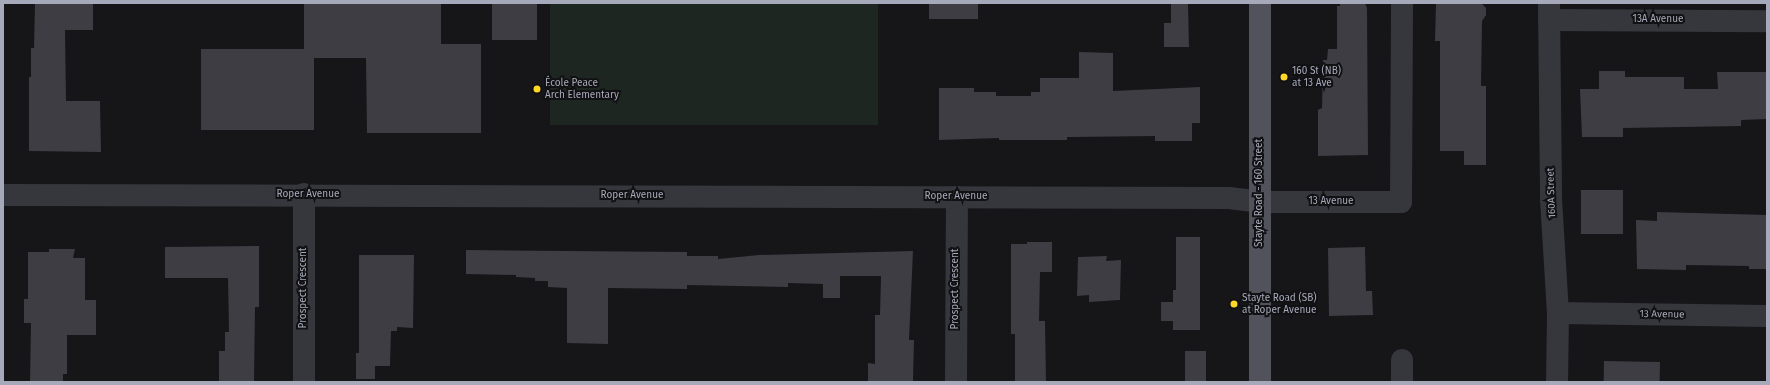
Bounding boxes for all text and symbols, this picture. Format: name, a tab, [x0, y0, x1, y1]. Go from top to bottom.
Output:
street label: 13A Avenue	[1633, 14, 1683, 26]
place label: 160 St (NB) at 13 Ave	[1292, 65, 1341, 88]
marker: 160 St (NB) at 13 Ave	[1279, 72, 1289, 82]
place label: École Peace Arch Elementary	[545, 77, 619, 100]
marker: École Peace Arch Elementary	[532, 84, 542, 94]
street label: Stayte Road - 160 Street	[1254, 139, 1266, 247]
street label: 160A Street	[1545, 167, 1559, 219]
street label: Roper Avenue	[277, 189, 339, 201]
street label: Roper Avenue	[601, 190, 663, 202]
street label: Roper Avenue	[925, 191, 987, 203]
street label: 13 Avenue	[1308, 196, 1354, 208]
street label: Prospect Crescent	[298, 248, 310, 328]
street label: Prospect Crescent	[950, 249, 962, 329]
place label: Stayte Road (SB) at Roper Avenue	[1242, 292, 1317, 316]
marker: Stayte Road (SB) at Roper Avenue	[1229, 299, 1239, 309]
street label: 13 Avenue	[1639, 309, 1685, 321]

